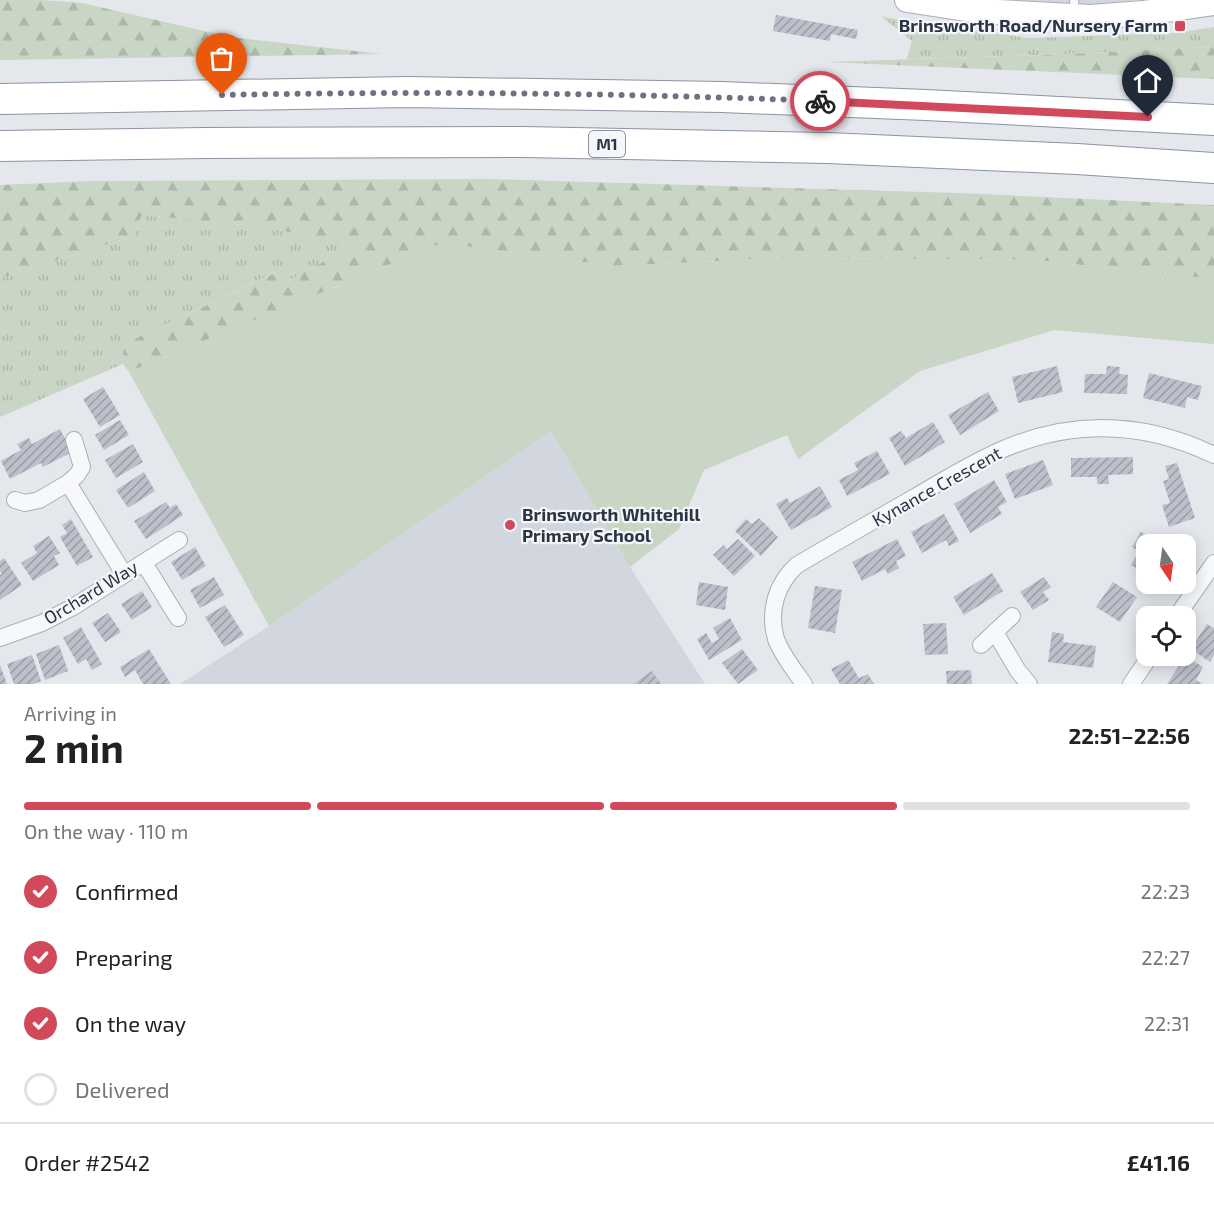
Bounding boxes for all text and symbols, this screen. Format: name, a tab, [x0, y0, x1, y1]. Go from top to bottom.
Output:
place label: Brinsworth Road/Nursery Farm	[899, 14, 1168, 36]
marker: Brinsworth Road/Nursery Farm	[1173, 19, 1187, 33]
pin	[196, 33, 247, 95]
icon: bag	[205, 42, 238, 75]
pin	[1122, 55, 1173, 117]
icon: home	[1131, 64, 1164, 97]
courier	[790, 71, 850, 131]
icon: bike	[804, 85, 837, 118]
road number: M1	[589, 131, 625, 157]
street label: Kynance Crescent	[868, 441, 1005, 531]
place label: Brinsworth Whitehill Primary School	[522, 503, 701, 546]
marker: Brinsworth Whitehill Primary School	[503, 518, 517, 532]
north arrow	[1136, 534, 1196, 594]
map controls	[1136, 534, 1196, 666]
street label: Orchard Way	[40, 555, 142, 629]
button: locate	[1136, 606, 1196, 666]
text: Arriving in	[24, 701, 117, 725]
text: 22:51–22:56	[1068, 722, 1190, 748]
text: 2 min	[24, 724, 124, 771]
text: On the way · 110 m	[24, 819, 188, 843]
icon: check	[24, 875, 57, 908]
text: Confirmed	[75, 878, 179, 904]
text: 22:23	[1140, 879, 1190, 903]
icon: check	[24, 941, 57, 974]
text: Preparing	[75, 944, 173, 970]
text: 22:27	[1141, 945, 1190, 969]
icon: check	[24, 1007, 57, 1040]
text: On the way	[75, 1010, 186, 1036]
text: 22:31	[1144, 1011, 1190, 1035]
text: Delivered	[75, 1076, 170, 1102]
text: Order #2542	[24, 1149, 150, 1175]
text: £41.16	[1127, 1149, 1190, 1175]

